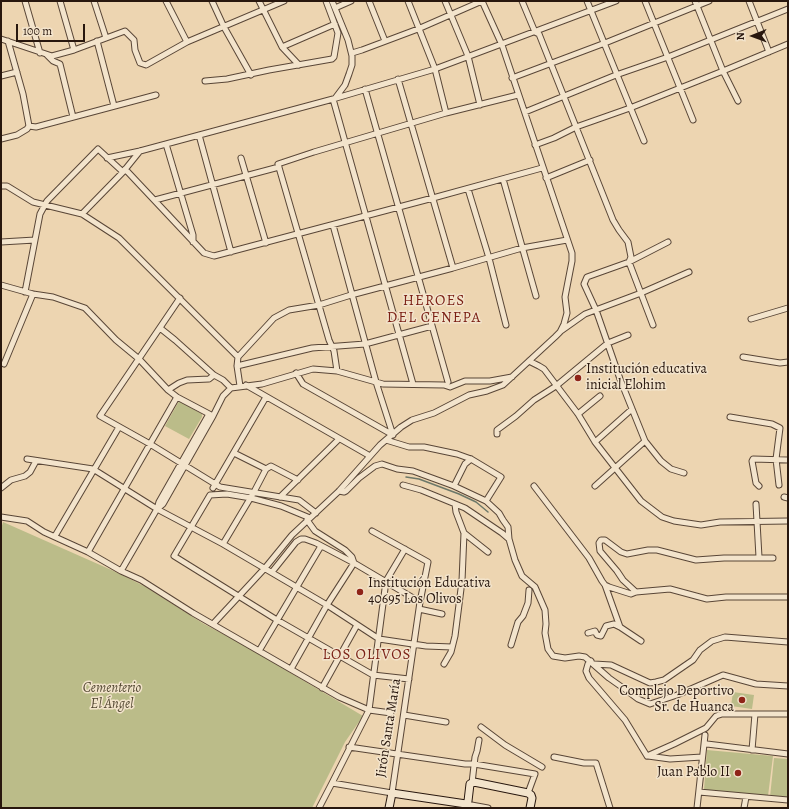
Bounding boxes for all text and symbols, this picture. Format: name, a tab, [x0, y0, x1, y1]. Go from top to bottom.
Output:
scale bar	[18, 16, 87, 42]
north arrow	[733, 16, 773, 56]
text: 100 m	[23, 23, 52, 39]
text: N	[733, 32, 748, 40]
district label: HEROES DEL CENEPA	[387, 292, 481, 327]
place label: Institución educativa inicial Elohim	[586, 362, 707, 394]
marker: Institución educativa inicial Elohim	[573, 373, 583, 383]
place label: Institución Educativa 40695 Los Olivos	[368, 576, 491, 608]
marker: Institución Educativa 40695 Los Olivos	[355, 587, 365, 597]
district label: LOS OLIVOS	[322, 646, 412, 664]
street label: Jirón Santa María	[373, 677, 405, 779]
park label: Cementerio El Ángel	[83, 681, 141, 714]
place label: Complejo Deportivo Sr. de Huanca	[619, 684, 734, 716]
marker: Complejo Deportivo Sr. de Huanca	[737, 695, 747, 705]
place label: Juan Pablo II	[657, 765, 730, 781]
marker: Juan Pablo II	[733, 768, 743, 778]

